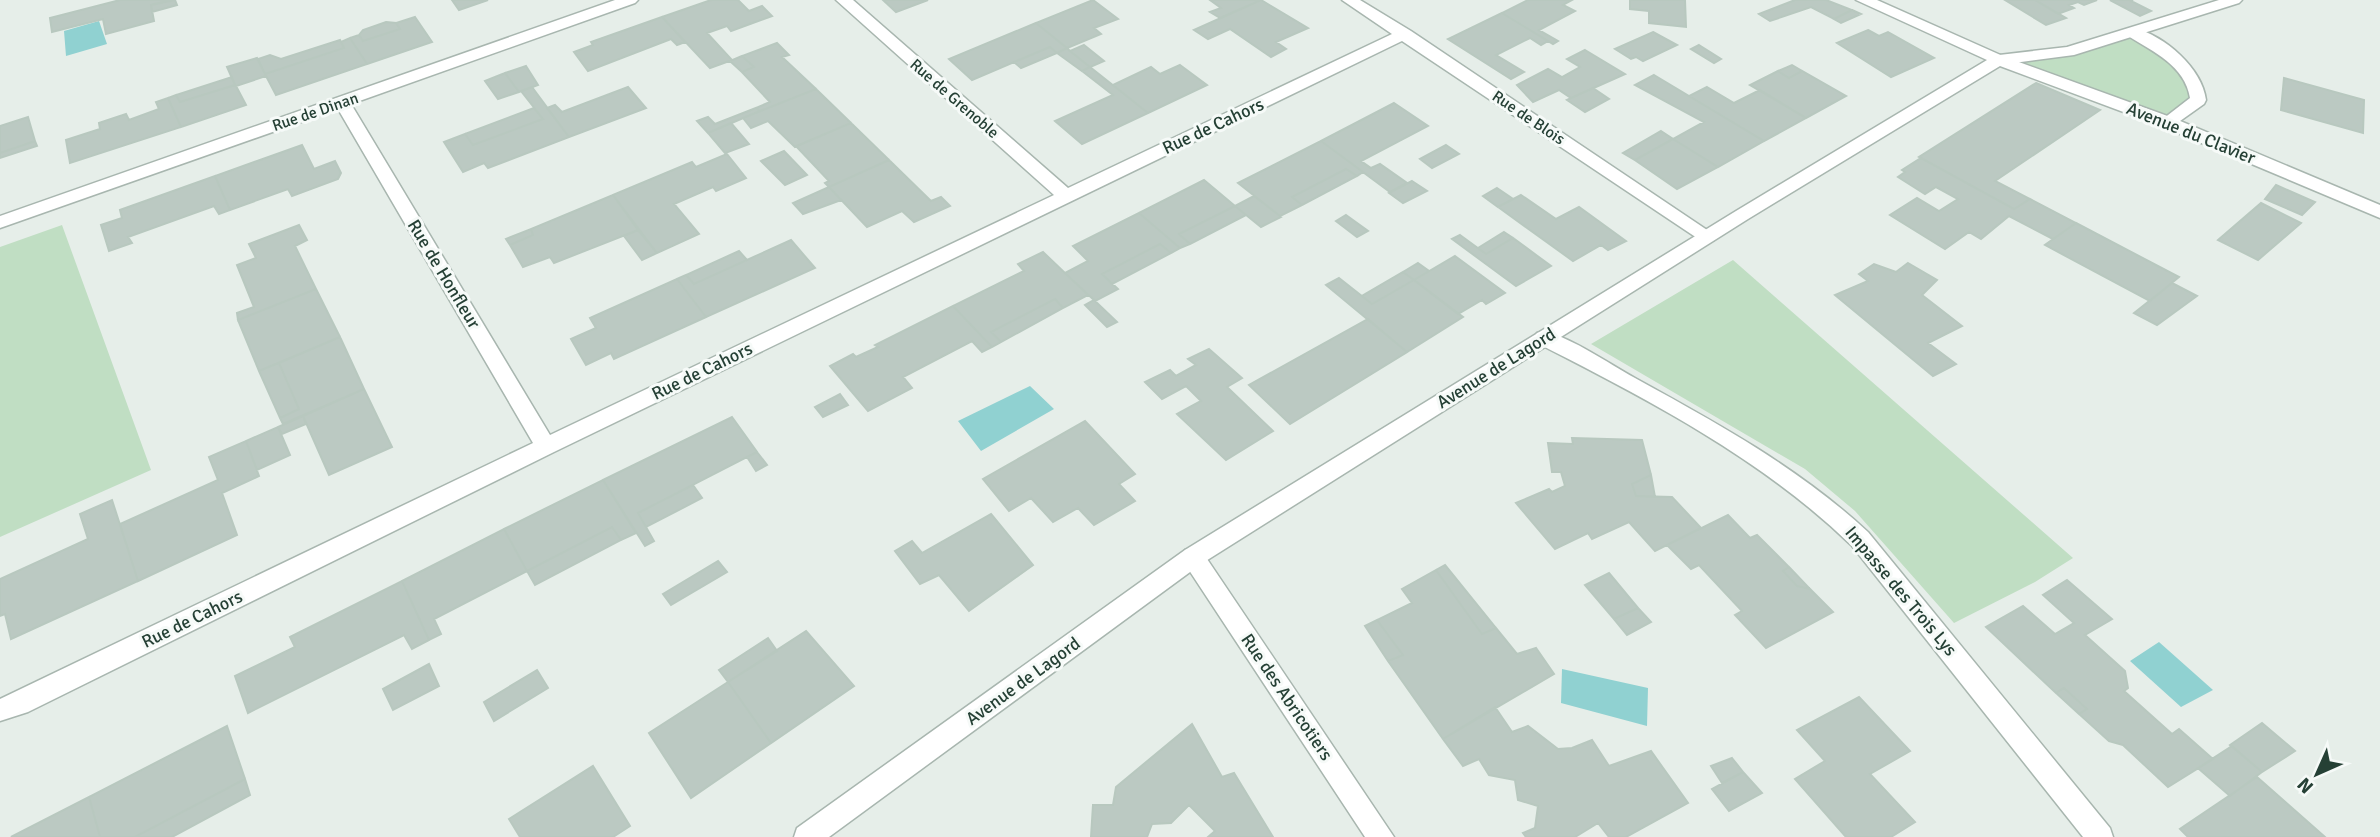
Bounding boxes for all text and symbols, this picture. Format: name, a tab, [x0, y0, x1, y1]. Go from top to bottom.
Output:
street label: Rue de Grenoble	[906, 55, 1003, 143]
street label: Rue de Blois	[1488, 86, 1569, 149]
street label: Rue de Dinan	[270, 88, 361, 136]
street label: Rue de Cahors	[1159, 93, 1267, 159]
street label: Avenue du Clavier	[2123, 97, 2259, 169]
street label: Rue de Honfleur	[403, 215, 485, 333]
street label: Avenue de Lagord	[1433, 323, 1559, 413]
street label: Rue de Cahors	[648, 337, 756, 405]
street label: Impasse des Trois Lys	[1840, 522, 1962, 660]
street label: Rue de Cahors	[138, 585, 246, 653]
street label: Rue des Abricotiers	[1236, 629, 1338, 765]
street label: Avenue de Lagord	[962, 632, 1084, 730]
north arrow	[2282, 739, 2352, 809]
text: N	[2293, 772, 2319, 798]

